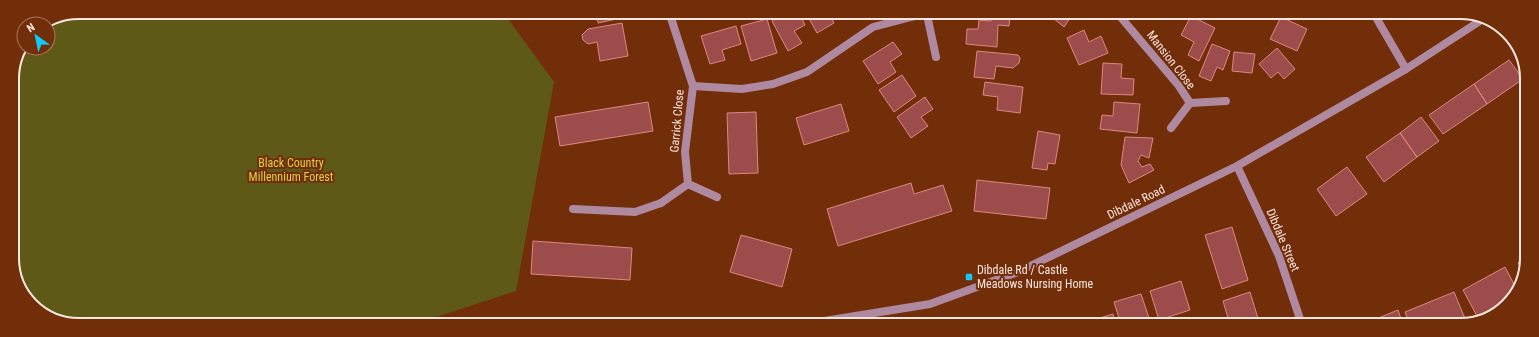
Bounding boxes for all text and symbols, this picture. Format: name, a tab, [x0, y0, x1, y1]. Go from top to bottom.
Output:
north arrow	[16, 16, 56, 56]
text: N	[24, 21, 37, 35]
street label: Mansion Close	[1144, 28, 1198, 92]
street label: Garrick Close	[667, 88, 687, 153]
park label: Black Country Millennium Forest	[249, 156, 334, 184]
street label: Dibdale Road	[1105, 182, 1167, 222]
street label: Dibdale Street	[1264, 207, 1303, 274]
place label: Dibdale Rd / Castle Meadows Nursing Home	[977, 263, 1094, 291]
marker: Dibdale Rd / Castle Meadows Nursing Home	[964, 272, 974, 282]

